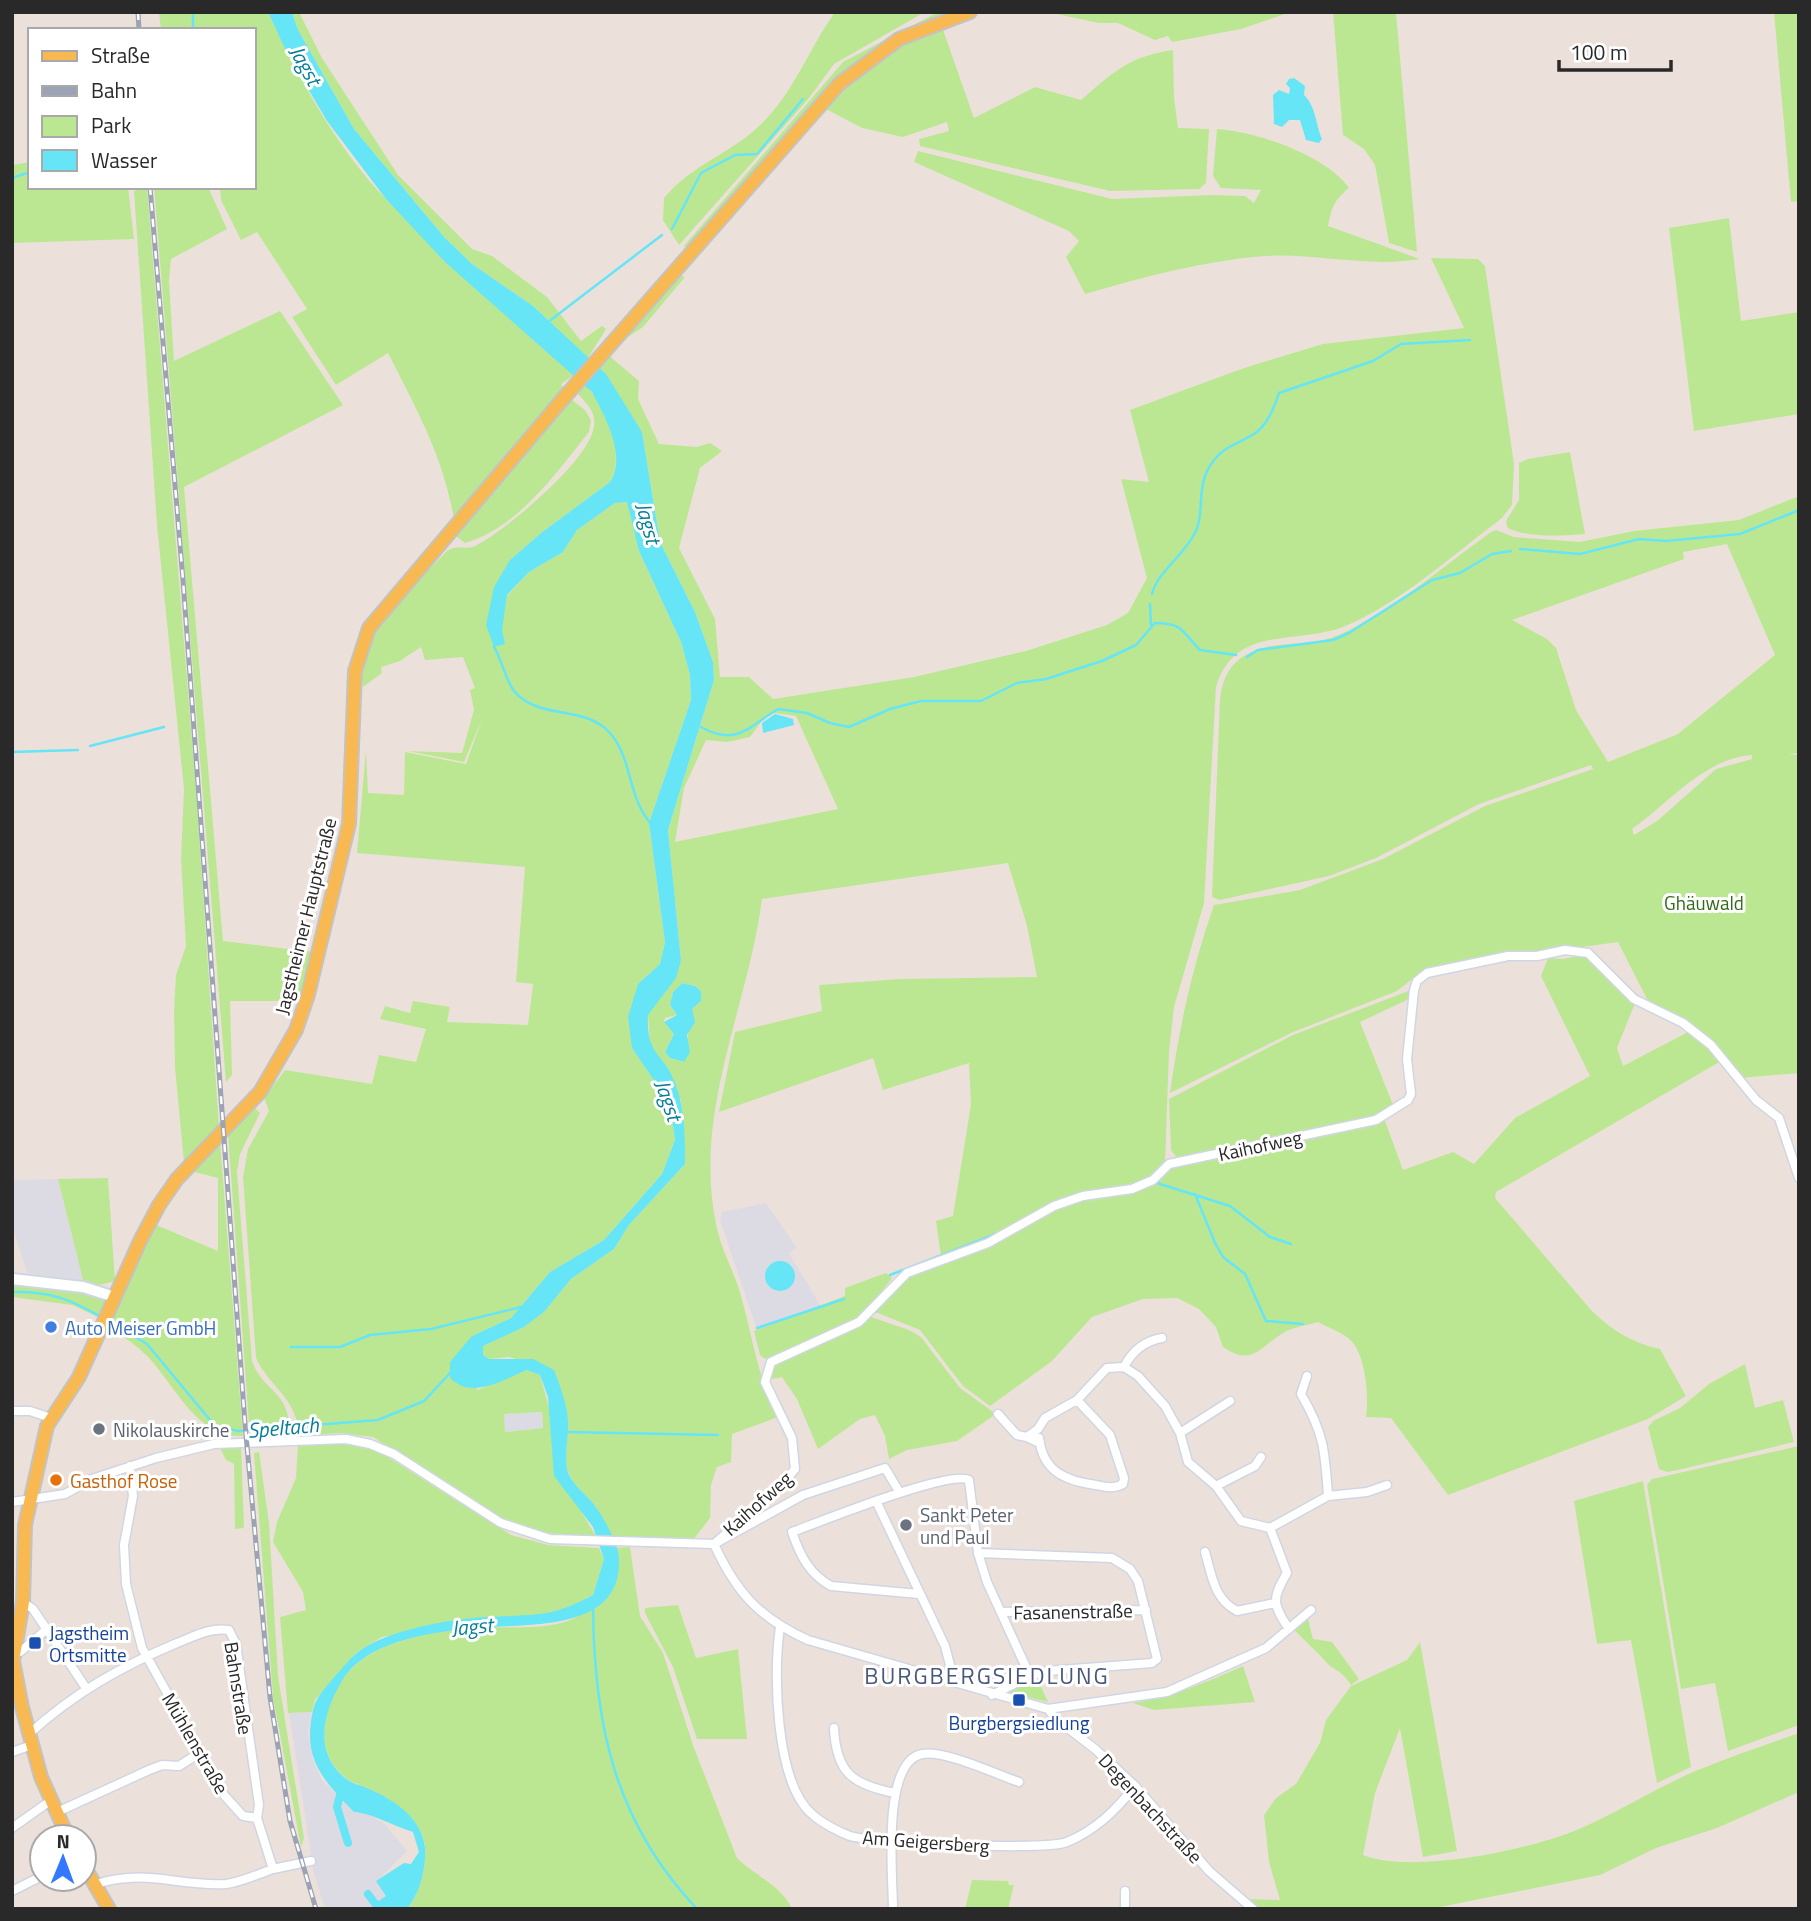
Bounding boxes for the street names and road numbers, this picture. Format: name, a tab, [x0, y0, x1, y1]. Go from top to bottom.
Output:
street label: Jagstheimer Hauptstraße	[267, 815, 343, 1017]
street label: Kaihofweg	[1216, 1122, 1305, 1168]
street label: Kaihofweg	[716, 1464, 798, 1542]
street label: Fasanenstraße	[1013, 1595, 1133, 1627]
street label: Bahnstraße	[217, 1639, 261, 1737]
street label: Mühlenstraße	[155, 1687, 237, 1799]
street label: Degenbachstraße	[1092, 1746, 1210, 1870]
street label: Am Geigersberg	[861, 1822, 991, 1860]

